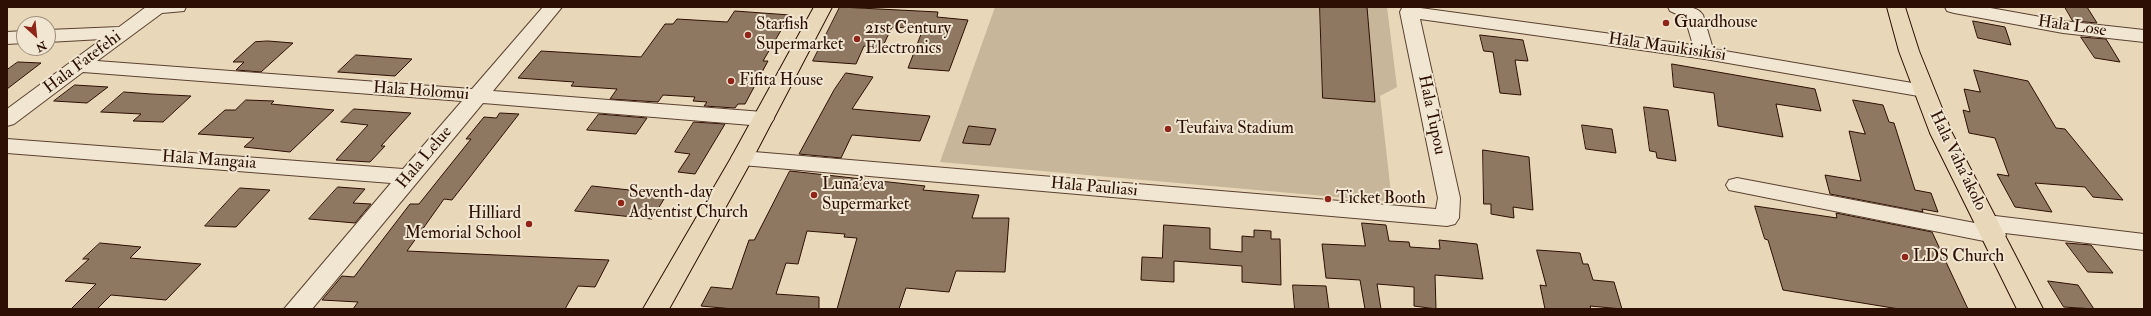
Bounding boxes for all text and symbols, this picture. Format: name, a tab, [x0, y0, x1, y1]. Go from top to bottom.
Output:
street label: Hala Lose	[2036, 12, 2108, 42]
place label: Guardhouse	[1674, 13, 1758, 33]
place label: Starfish Supermarket	[756, 15, 843, 55]
north arrow	[16, 16, 56, 56]
marker: Guardhouse	[1661, 18, 1671, 28]
place label: 21st Century Electronics	[865, 19, 951, 59]
street label: Hala Fatefehi	[40, 27, 126, 99]
marker: Starfish Supermarket	[743, 30, 753, 40]
street label: Hala Mauikisikisi	[1607, 30, 1727, 66]
marker: 21st Century Electronics	[852, 34, 862, 44]
text: N	[34, 38, 49, 54]
place label: Fifita House	[739, 71, 823, 91]
street label: Hala Tupou	[1413, 73, 1449, 157]
marker: Fifita House	[726, 76, 736, 86]
street label: Hala Holomui	[372, 78, 470, 106]
street label: Hala Vaha'akolo	[1924, 108, 1990, 214]
place label: Teufaiva Stadium	[1176, 119, 1294, 139]
street label: Hala Lelue	[393, 123, 457, 193]
marker: Teufaiva Stadium	[1163, 124, 1173, 134]
street label: Hala Mangaia	[161, 148, 257, 174]
street label: Hala Pauliasi	[1050, 174, 1138, 202]
place label: Luna'eva Supermarket	[822, 175, 909, 215]
place label: Seventh-day Adventist Church	[629, 183, 748, 223]
place label: Ticket Booth	[1336, 189, 1426, 209]
marker: Luna'eva Supermarket	[809, 190, 819, 200]
marker: Ticket Booth	[1323, 194, 1333, 204]
marker: Seventh-day Adventist Church	[616, 198, 626, 208]
place label: Hilliard Memorial School	[405, 204, 521, 244]
marker: Hilliard Memorial School	[524, 219, 534, 229]
place label: LDS Church	[1913, 247, 2004, 267]
marker: LDS Church	[1900, 252, 1910, 262]

